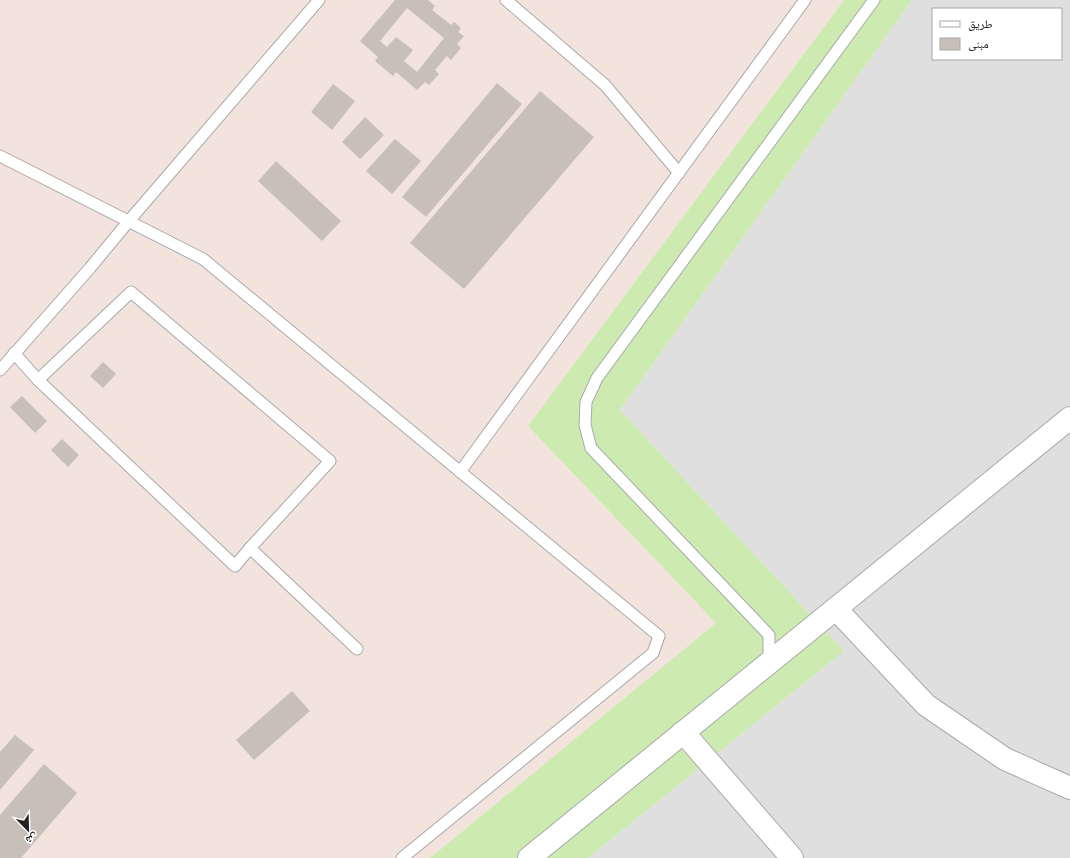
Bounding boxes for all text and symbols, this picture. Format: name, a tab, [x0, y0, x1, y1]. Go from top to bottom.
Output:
legend	[932, 8, 1062, 60]
text: طريق	[968, 17, 993, 31]
text: مبنى	[968, 37, 989, 51]
north arrow	[8, 810, 48, 850]
text: ش	[23, 830, 40, 847]

